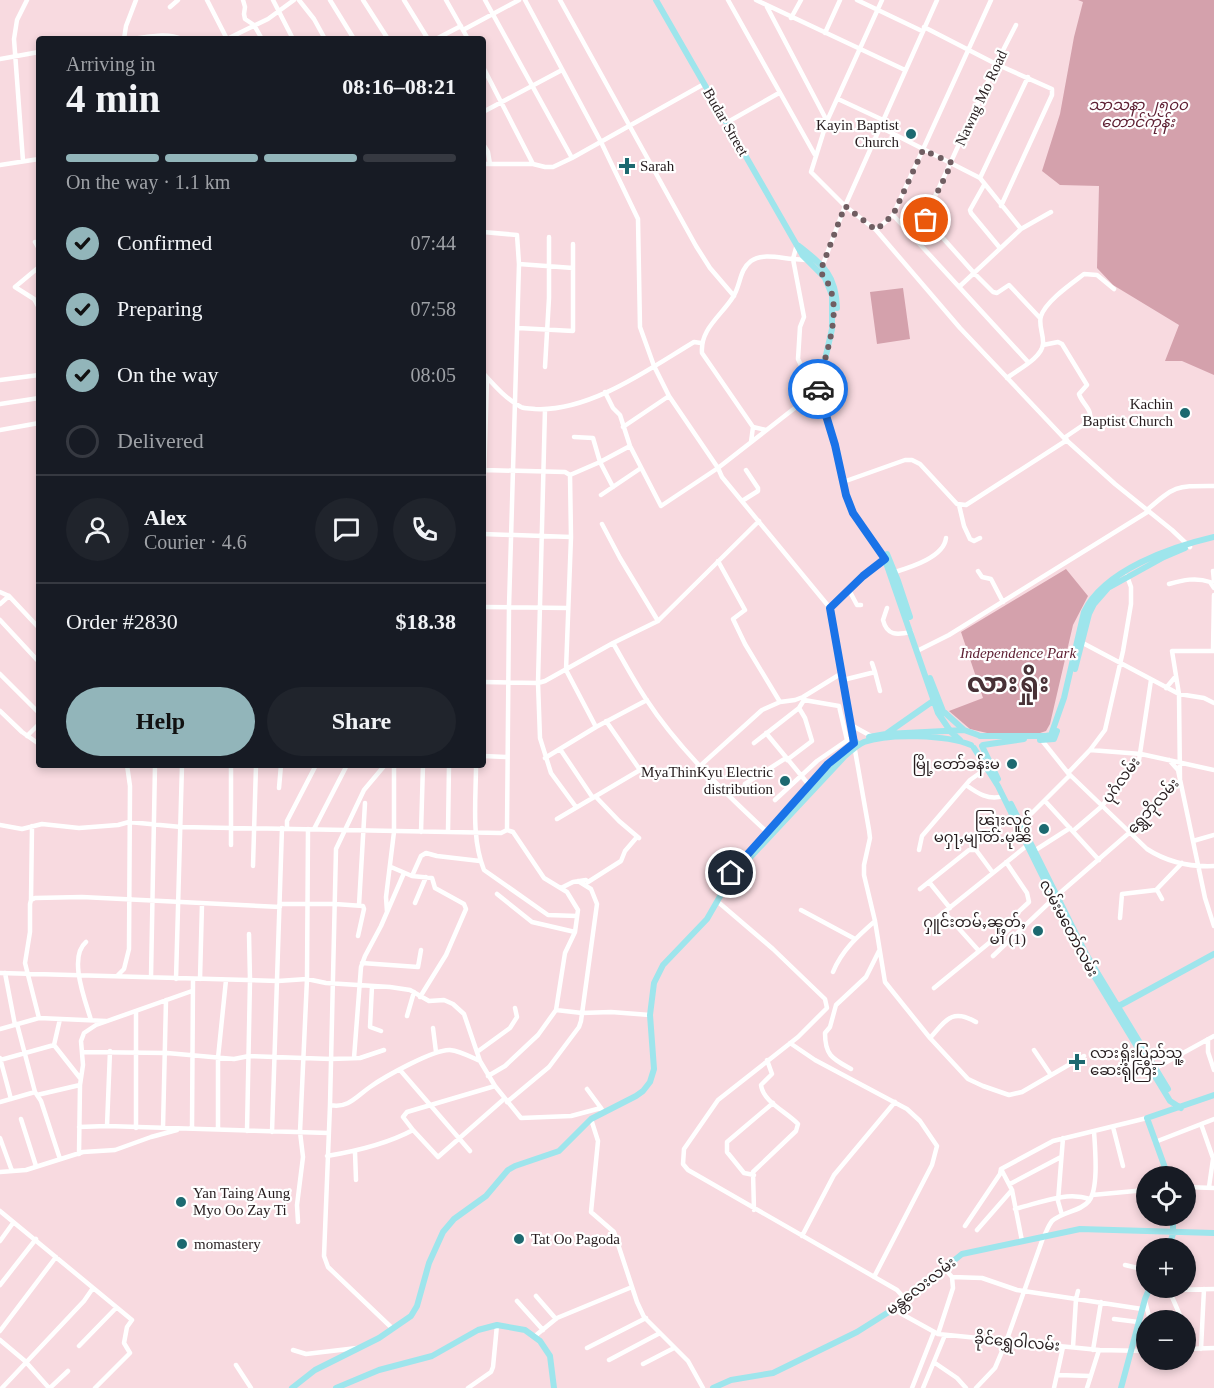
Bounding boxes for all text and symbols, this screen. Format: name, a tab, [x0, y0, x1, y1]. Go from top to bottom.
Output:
street label: Nawng Mo Road	[952, 47, 1010, 148]
text: Arriving in	[66, 53, 155, 75]
text: 08:16–08:21	[342, 74, 456, 99]
text: 4 min	[66, 77, 160, 120]
street label: Budar Street	[700, 85, 752, 159]
park label: သာသနာ ၂၅၀၀ တောင်ကုန်း	[1088, 97, 1189, 134]
place label: Kayin Baptist Church	[816, 117, 900, 150]
marker: Kayin Baptist Church	[904, 127, 918, 141]
marker: Sarah	[618, 157, 636, 175]
place label: Sarah	[640, 158, 675, 174]
text: On the way · 1.1 km	[66, 171, 230, 193]
pin	[900, 194, 951, 245]
icon: bag	[909, 203, 942, 236]
icon: check	[66, 227, 99, 260]
text: Confirmed	[117, 230, 212, 255]
text: 07:44	[410, 232, 456, 254]
icon: check	[66, 293, 99, 326]
text: Preparing	[117, 296, 203, 321]
text: 07:58	[410, 298, 456, 320]
icon: check	[66, 359, 99, 392]
courier	[788, 359, 848, 419]
text: On the way	[117, 362, 218, 387]
text: 08:05	[410, 364, 456, 386]
icon: car	[802, 373, 835, 406]
place label: Kachin Baptist Church	[1083, 396, 1173, 429]
marker: Kachin Baptist Church	[1178, 406, 1192, 420]
text: Delivered	[117, 428, 204, 453]
button: person	[66, 498, 129, 561]
button: chat	[315, 498, 378, 561]
button: phone	[393, 498, 456, 561]
text: Alex	[144, 505, 187, 530]
text: Courier · 4.6	[144, 531, 247, 553]
text: Order #2830	[66, 609, 178, 634]
text: $18.38	[396, 609, 456, 634]
park label: Independence Park	[959, 645, 1076, 661]
district label: လားရှိုး	[967, 664, 1049, 705]
button: Help	[66, 687, 255, 756]
button: Share	[267, 687, 456, 756]
street label: ပုဂံလမ်း	[1098, 753, 1146, 808]
place label: မြို့တော်ခန်းမ	[912, 754, 1000, 776]
marker: မြို့တော်ခန်းမ	[1005, 757, 1019, 771]
place label: MyaThinKyu Electric distribution	[641, 764, 773, 797]
marker: MyaThinKyu Electric distribution	[778, 774, 792, 788]
street label: ရွှေဘိုလမ်း	[1123, 774, 1185, 840]
place label: ၽြႃးလူင် မႁႃႇမျၢတ်ႉမုၼိ	[934, 810, 1032, 849]
marker: ၽြႃးလူင် မႁႃႇမျၢတ်ႉမုၼိ	[1037, 822, 1051, 836]
pin	[705, 847, 756, 898]
icon: home	[714, 856, 747, 889]
street label: လမ်းမတော်လမ်း	[1037, 876, 1103, 979]
place label: ႁူင်းတမ်ႇၼူတ်ႇ မၢႆ (1)	[923, 912, 1026, 948]
marker: ႁူင်းတမ်ႇၼူတ်ႇ မၢႆ (1)	[1031, 924, 1045, 938]
place label: လားရှိုးပြည်သူ့ ဆေးရုံကြီး	[1090, 1043, 1183, 1082]
marker: လားရှိုးပြည်သူ့ ဆေးရုံကြီး	[1068, 1053, 1086, 1071]
map controls	[1136, 1166, 1196, 1370]
button: locate	[1136, 1166, 1196, 1226]
place label: Yan Taing Aung Myo Oo Zay Ti	[193, 1185, 291, 1218]
marker: Yan Taing Aung Myo Oo Zay Ti	[174, 1195, 188, 1209]
place label: Tat Oo Pagoda	[531, 1231, 620, 1247]
marker: Tat Oo Pagoda	[512, 1232, 526, 1246]
place label: momastery	[194, 1236, 261, 1252]
marker: momastery	[175, 1237, 189, 1251]
button: +	[1136, 1238, 1196, 1298]
street label: မန္တလေးလမ်း	[882, 1253, 961, 1321]
button: −	[1136, 1310, 1196, 1370]
street label: ခိုင်ရွှေဝါလမ်း	[973, 1328, 1061, 1358]

